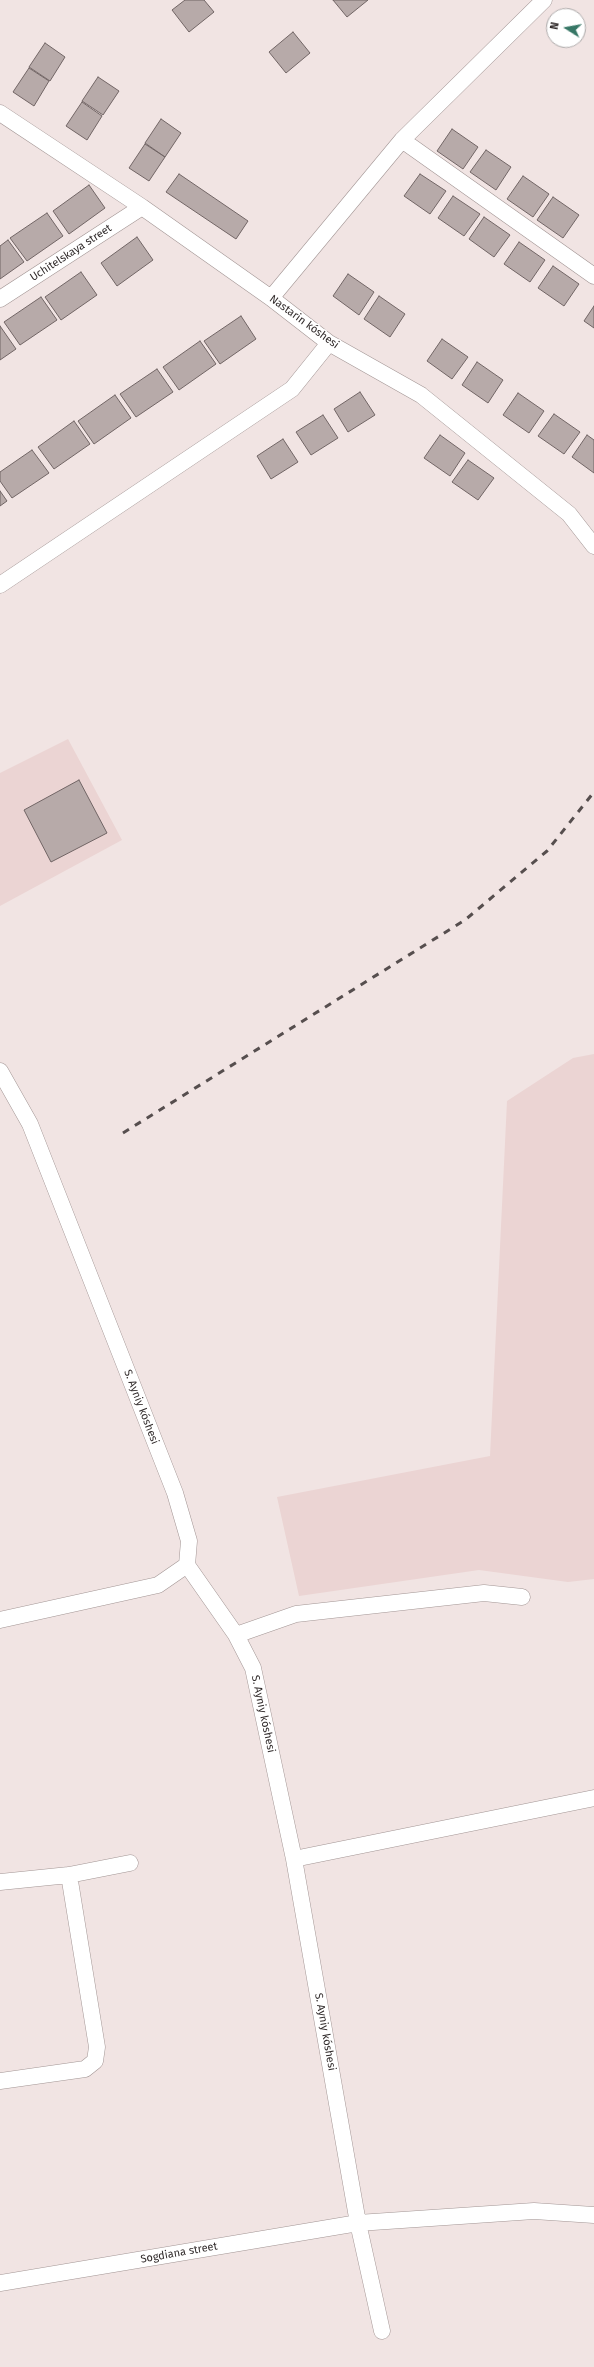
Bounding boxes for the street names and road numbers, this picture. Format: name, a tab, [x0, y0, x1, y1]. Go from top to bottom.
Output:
street label: Uchitelskaya street	[28, 222, 114, 284]
street label: Nastarin kóshesi	[267, 292, 341, 352]
street label: S. Ayniy kóshesi	[121, 1368, 161, 1446]
street label: S. Ayniy kóshesi	[248, 1674, 278, 1754]
street label: S. Ayniy kóshesi	[312, 1992, 338, 2072]
street label: Sogdiana street	[139, 2240, 219, 2266]

